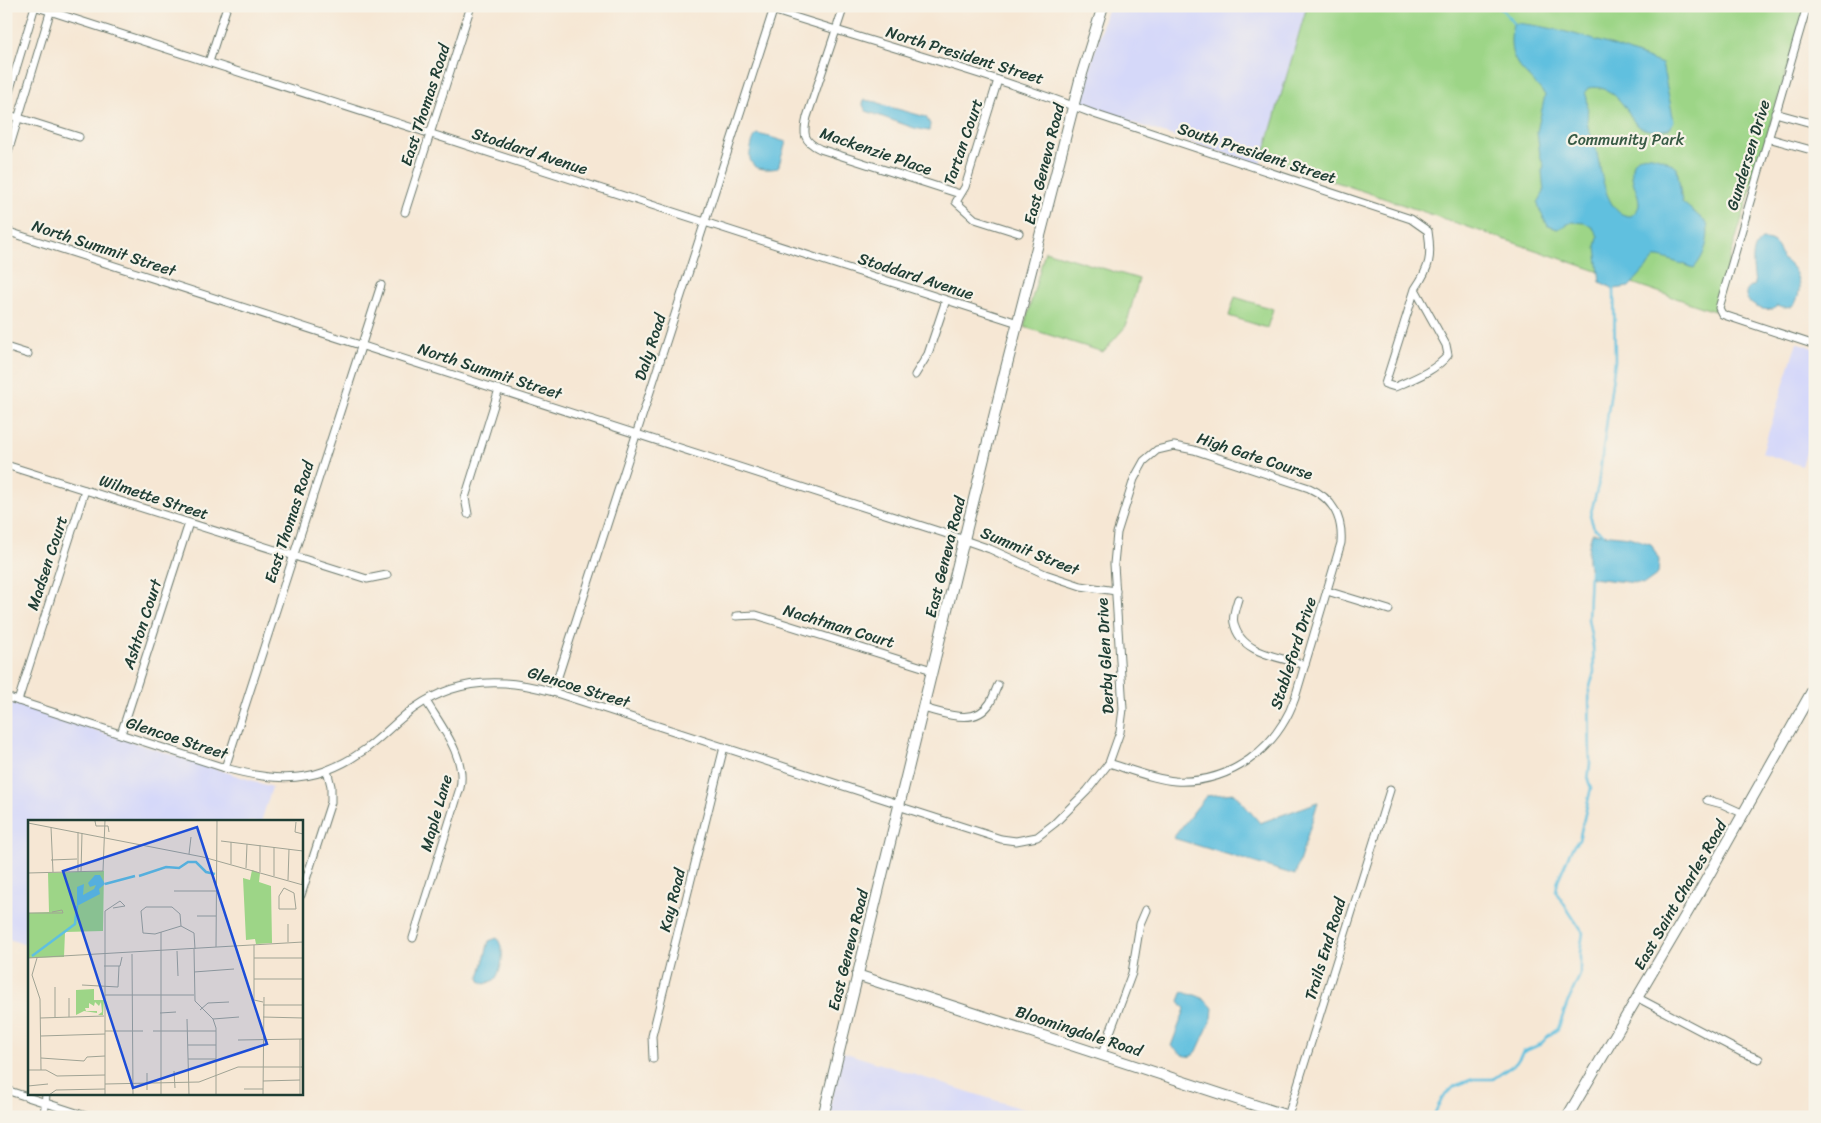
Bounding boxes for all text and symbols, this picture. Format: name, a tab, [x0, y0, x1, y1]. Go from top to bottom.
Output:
street label: North President Street	[882, 17, 1048, 93]
street label: East Thomas Road	[392, 39, 459, 170]
street label: Tartan Court	[935, 95, 991, 189]
street label: Gundersen Drive	[1717, 96, 1779, 214]
street label: East Geneva Road	[1015, 99, 1073, 228]
street label: South President Street	[1174, 114, 1340, 192]
street label: Mackenzie Place	[816, 118, 936, 184]
street label: Stoddard Avenue	[468, 119, 592, 183]
park label: Community Park	[1568, 125, 1685, 154]
street label: North Summit Street	[28, 211, 180, 285]
street label: Stoddard Avenue	[854, 244, 978, 308]
street label: Daly Road	[626, 308, 675, 384]
street label: North Summit Street	[414, 334, 566, 408]
street label: High Gate Course	[1193, 424, 1317, 489]
street label: East Thomas Road	[256, 456, 323, 587]
street label: Wilmette Street	[96, 466, 212, 528]
street label: East Geneva Road	[916, 492, 974, 621]
street label: Madsen Court	[18, 512, 76, 614]
street label: Summit Street	[976, 518, 1084, 584]
street label: Ashton Court	[113, 575, 170, 674]
street label: Stableford Drive	[1261, 593, 1325, 713]
street label: Nachtman Court	[780, 595, 898, 657]
street label: Derby Glen Drive	[1087, 597, 1123, 715]
street label: Glencoe Street	[524, 658, 634, 717]
street label: Glencoe Street	[122, 708, 232, 768]
street label: Maple Lane	[411, 771, 461, 855]
street label: East Saint Charles Road	[1625, 813, 1736, 975]
inset map	[28, 820, 302, 1096]
street label: Kay Road	[650, 864, 694, 935]
street label: East Geneva Road	[819, 885, 877, 1014]
street label: Trails End Road	[1296, 893, 1355, 1004]
street label: Bloomingdale Road	[1012, 997, 1148, 1066]

